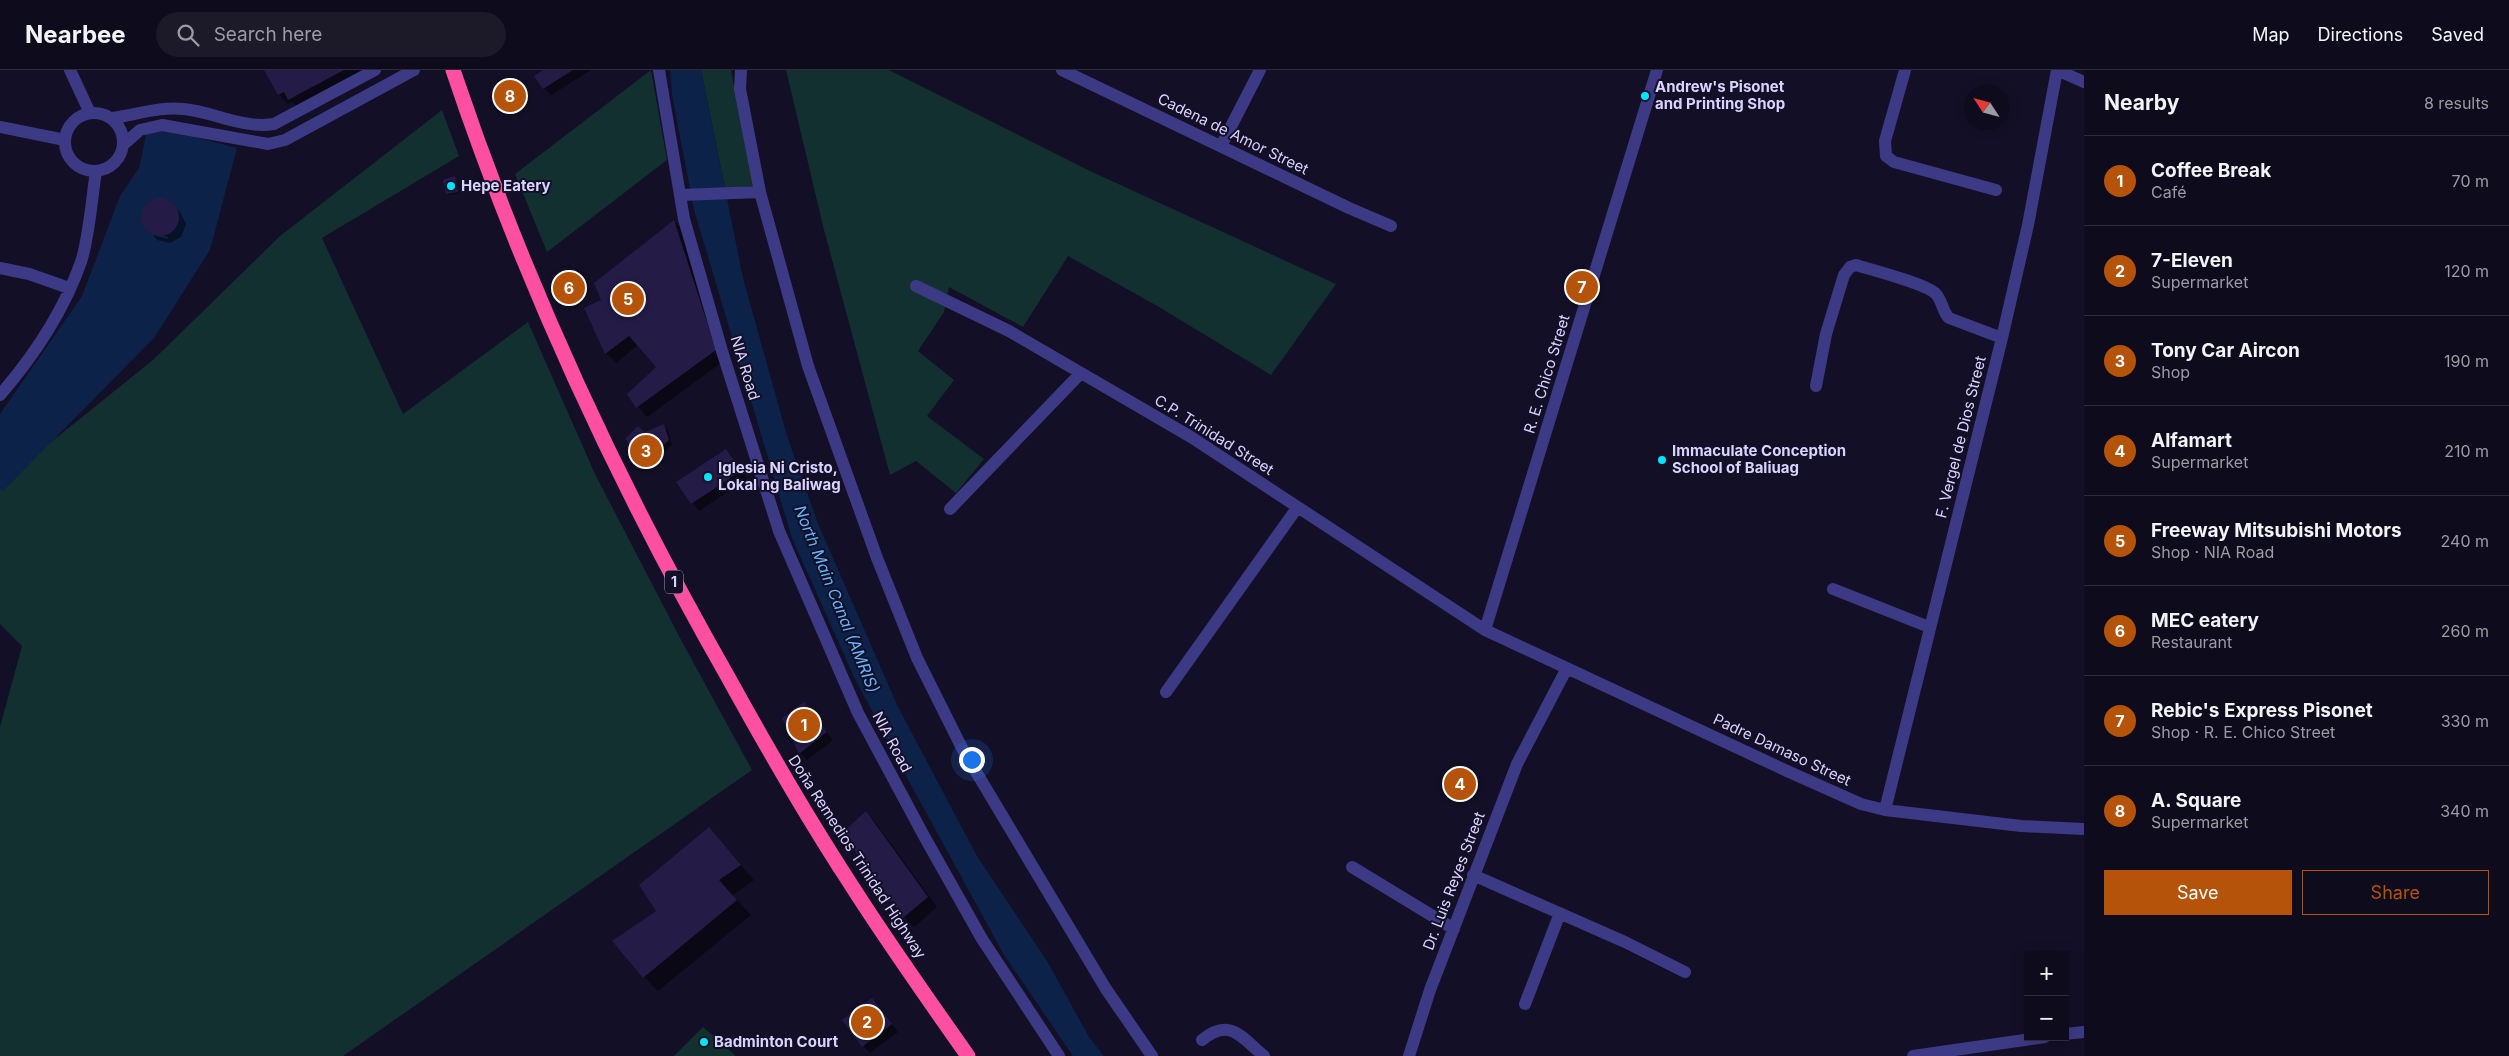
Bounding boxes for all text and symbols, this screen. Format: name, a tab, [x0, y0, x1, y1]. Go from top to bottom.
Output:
search box	[156, 12, 506, 57]
text: Nearbee	[25, 20, 126, 49]
icon: search	[174, 21, 202, 49]
text: Search here	[214, 23, 322, 46]
text: Map	[2252, 24, 2290, 45]
text: Directions	[2318, 24, 2403, 45]
text: Saved	[2431, 24, 2484, 45]
pin: 8	[494, 77, 526, 115]
place label: Andrew's Pisonet and Printing Shop	[1655, 77, 1785, 113]
north arrow	[1964, 85, 2009, 130]
street label: Cadena de Amor Street	[1155, 89, 1312, 178]
marker: Andrew's Pisonet and Printing Shop	[1639, 90, 1651, 102]
text: Nearby	[2104, 90, 2179, 115]
text: 8 results	[2424, 93, 2489, 113]
text: Coffee Break	[2151, 159, 2271, 182]
text: 1	[2117, 171, 2123, 191]
text: 70 m	[2452, 171, 2489, 191]
place label: Hepe Eatery	[461, 176, 551, 195]
marker: Hepe Eatery	[445, 180, 457, 192]
text: Café	[2151, 182, 2186, 202]
text: 7-Eleven	[2151, 249, 2233, 272]
text: 2	[2115, 261, 2125, 281]
text: 120 m	[2444, 261, 2489, 281]
pin: 7	[1566, 268, 1598, 306]
pin: 6	[553, 269, 585, 307]
text: Supermarket	[2151, 272, 2248, 292]
pin: 5	[612, 280, 644, 318]
street label: R. E. Chico Street	[1519, 312, 1574, 436]
street label: NIA Road	[727, 333, 764, 402]
text: Tony Car Aircon	[2151, 339, 2300, 362]
text: 3	[2115, 351, 2125, 371]
text: 190 m	[2444, 351, 2489, 371]
street label: F. Vergel de Dios Street	[1931, 354, 1990, 520]
text: Shop	[2151, 362, 2190, 382]
street label: C.P. Trinidad Street	[1151, 390, 1277, 479]
text: Alfamart	[2151, 429, 2232, 452]
pin: 3	[630, 432, 662, 470]
place label: Immaculate Conception School of Baliuag	[1672, 441, 1846, 477]
text: 4	[2115, 441, 2125, 461]
text: 210 m	[2444, 441, 2489, 461]
text: Supermarket	[2151, 452, 2248, 472]
marker: Immaculate Conception School of Baliuag	[1656, 454, 1668, 466]
place label: Iglesia Ni Cristo, Lokal ng Baliwag	[718, 458, 841, 494]
marker: Iglesia Ni Cristo, Lokal ng Baliwag	[702, 471, 714, 483]
water label: North Main Canal (AMRIS)	[790, 502, 884, 696]
text: Freeway Mitsubishi Motors	[2151, 519, 2402, 542]
text: 5	[2115, 531, 2125, 551]
text: 240 m	[2441, 531, 2489, 551]
text: Shop · NIA Road	[2151, 542, 2274, 562]
road number: 1	[665, 571, 683, 594]
text: MEC eatery	[2151, 609, 2259, 632]
text: 6	[2115, 621, 2125, 641]
text: 260 m	[2441, 621, 2489, 641]
text: Restaurant	[2151, 632, 2232, 652]
text: Rebic's Express Pisonet	[2151, 699, 2373, 722]
pin: 1	[788, 706, 820, 744]
street label: NIA Road	[869, 708, 916, 775]
street label: Padre Damaso Street	[1710, 709, 1854, 790]
text: 7	[2115, 711, 2125, 731]
text: 330 m	[2441, 711, 2489, 731]
text: Shop · R. E. Chico Street	[2151, 722, 2335, 742]
your location	[959, 747, 985, 773]
street label: Doña Remedios Trinidad Highway	[784, 751, 931, 963]
pin: 4	[1444, 765, 1476, 803]
text: A. Square	[2151, 789, 2241, 812]
text: 8	[2115, 801, 2125, 821]
text: 340 m	[2440, 801, 2489, 821]
street label: Dr. Luis Reyes Street	[1418, 809, 1489, 953]
text: Supermarket	[2151, 812, 2248, 832]
button: Save	[2104, 870, 2292, 915]
button: Share	[2302, 870, 2489, 915]
map controls	[2024, 951, 2069, 1041]
button: +	[2024, 951, 2069, 996]
button: −	[2024, 996, 2069, 1041]
pin: 2	[851, 1003, 883, 1041]
place label: Badminton Court	[714, 1032, 839, 1051]
marker: Badminton Court	[698, 1036, 710, 1048]

